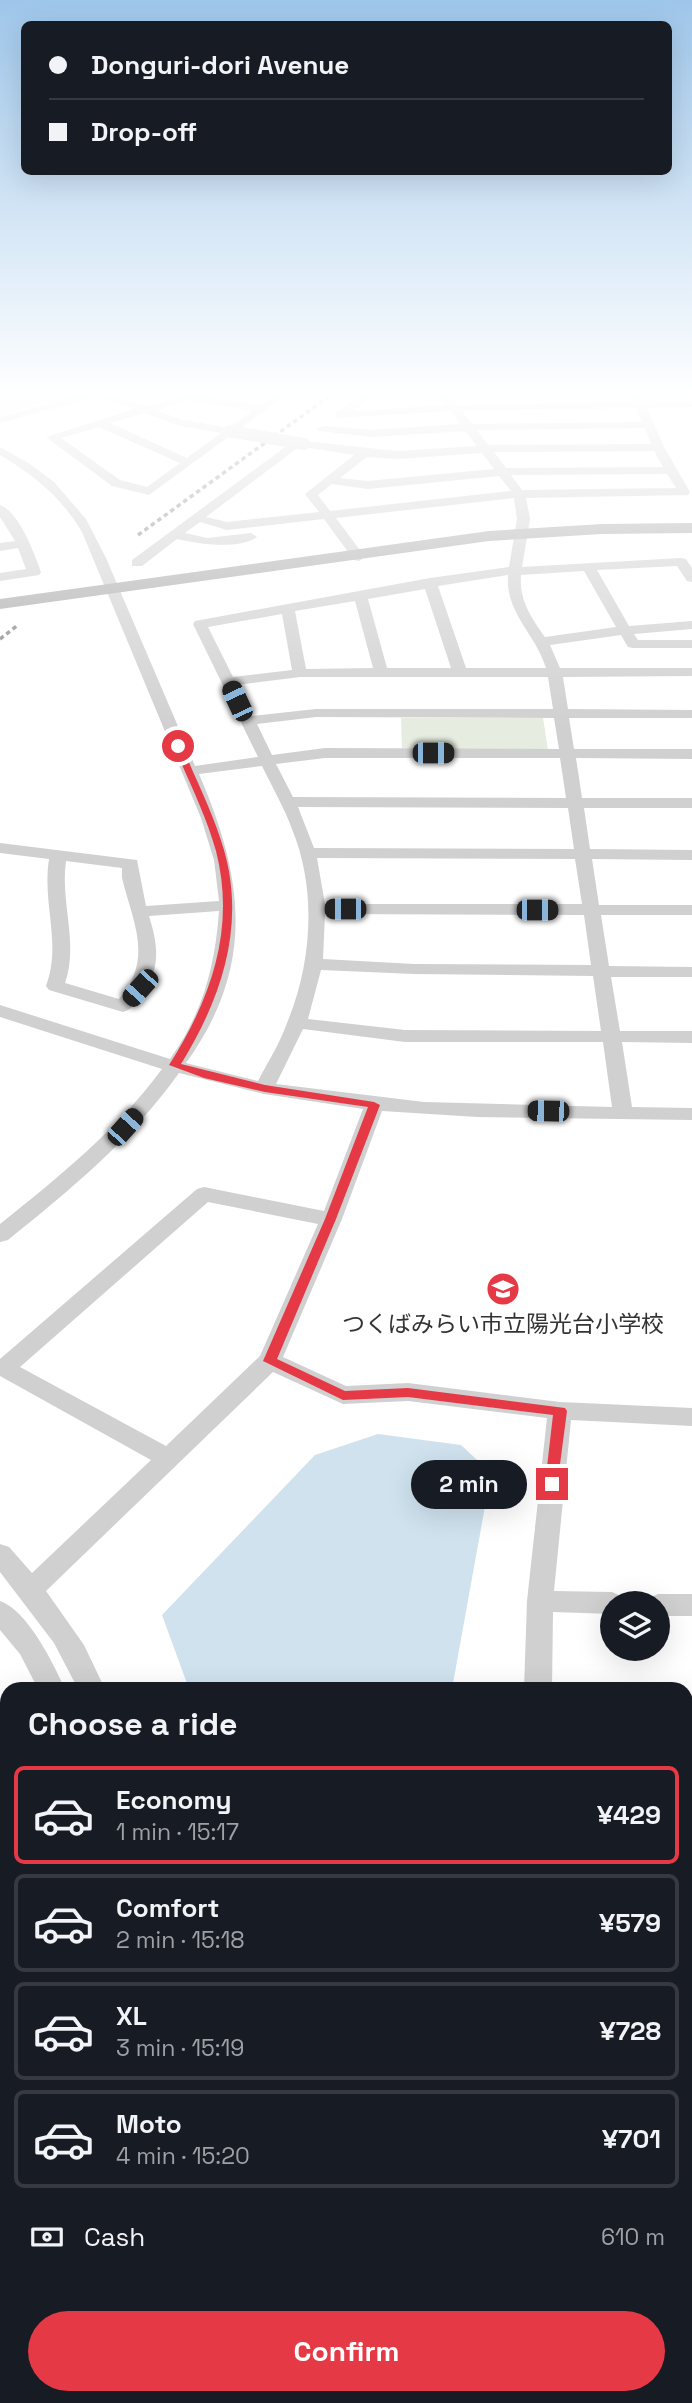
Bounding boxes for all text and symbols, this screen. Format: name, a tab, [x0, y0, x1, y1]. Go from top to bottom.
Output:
text: Donguri-dori Avenue	[91, 48, 349, 82]
text: Drop-off	[91, 115, 197, 149]
car	[219, 678, 256, 724]
route start	[162, 730, 194, 762]
car	[413, 743, 455, 764]
car	[325, 899, 367, 920]
car	[517, 900, 559, 921]
car	[119, 965, 162, 1011]
car	[527, 1100, 570, 1122]
car	[104, 1104, 147, 1150]
school or university icon: つくばみらい市立陽光台小学校	[484, 1270, 522, 1308]
place label: つくばみらい市立陽光台小学校	[342, 1309, 664, 1339]
callout: 2 min	[412, 1460, 528, 1508]
route end	[536, 1468, 568, 1500]
text: 2 min	[439, 1469, 499, 1499]
map controls	[600, 1591, 670, 1661]
button: layers	[600, 1591, 670, 1661]
text: Choose a ride	[28, 1704, 238, 1744]
text: Economy	[116, 1783, 232, 1817]
icon: car	[32, 1784, 95, 1847]
text: ¥429	[597, 1798, 661, 1832]
text: 1 min · 15:17	[116, 1817, 239, 1847]
text: Comfort	[116, 1891, 219, 1925]
icon: car	[32, 1892, 95, 1955]
text: ¥579	[599, 1906, 661, 1940]
text: 2 min · 15:18	[116, 1925, 245, 1955]
text: XL	[116, 1999, 147, 2033]
icon: car	[32, 2000, 95, 2063]
text: ¥728	[600, 2014, 661, 2048]
text: 3 min · 15:19	[116, 2033, 244, 2063]
text: Moto	[116, 2107, 182, 2141]
icon: car	[32, 2108, 95, 2171]
text: ¥701	[602, 2122, 661, 2156]
text: 4 min · 15:20	[116, 2141, 250, 2171]
icon: cash	[28, 2218, 66, 2256]
text: Cash	[84, 2220, 145, 2254]
text: 610 m	[601, 2222, 665, 2252]
button: Confirm	[28, 2311, 665, 2391]

